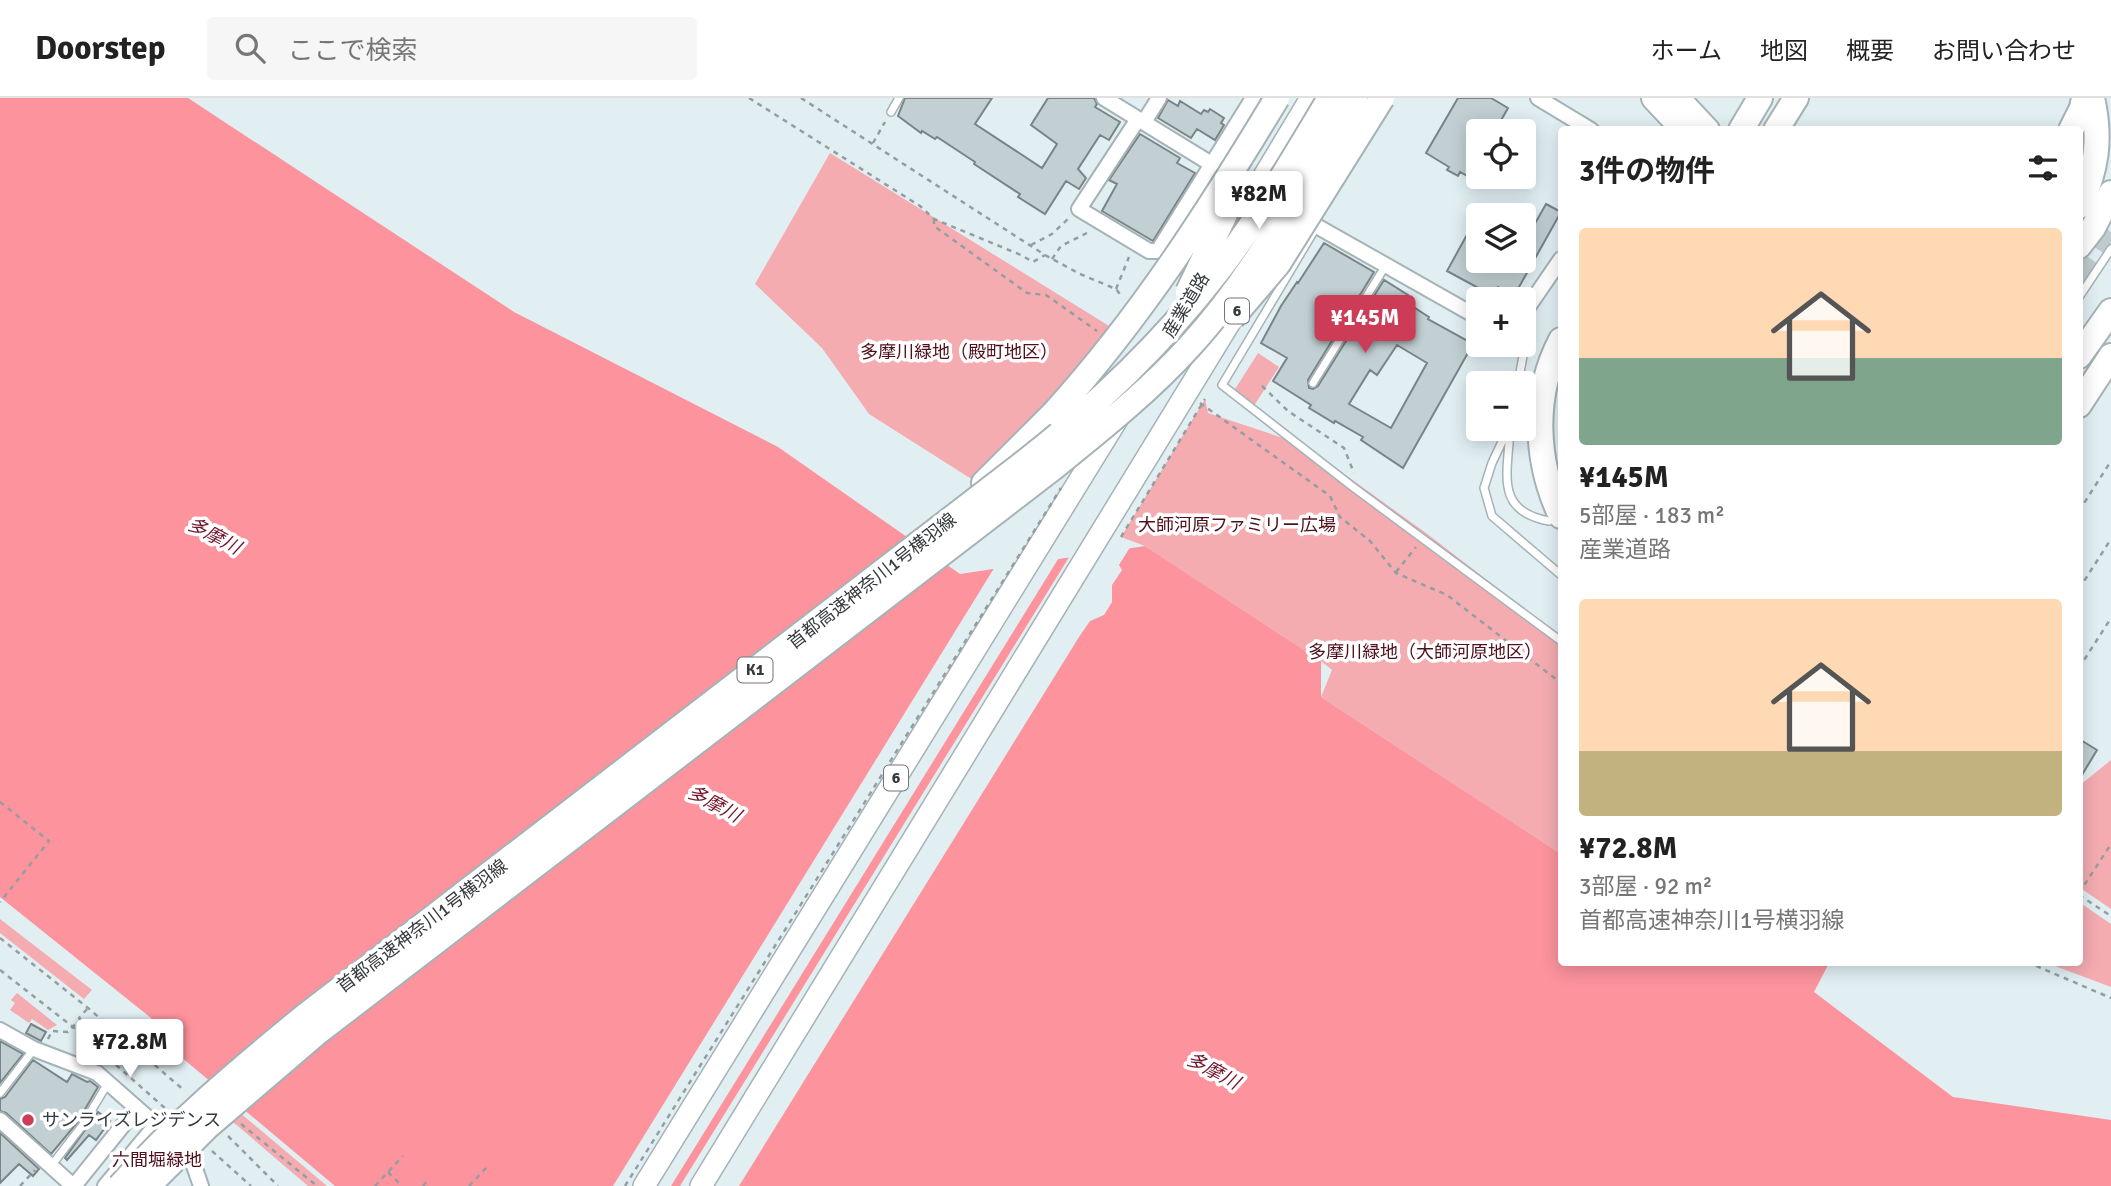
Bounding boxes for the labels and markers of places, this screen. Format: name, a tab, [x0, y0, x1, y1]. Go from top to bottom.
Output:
pin: ¥82M	[1218, 172, 1300, 231]
pin: ¥145M	[1316, 296, 1414, 355]
pin: ¥72.8M	[73, 1020, 187, 1079]
place label: サンライズレジデンス	[42, 1109, 221, 1131]
marker: サンライズレジデンス	[20, 1112, 36, 1128]

